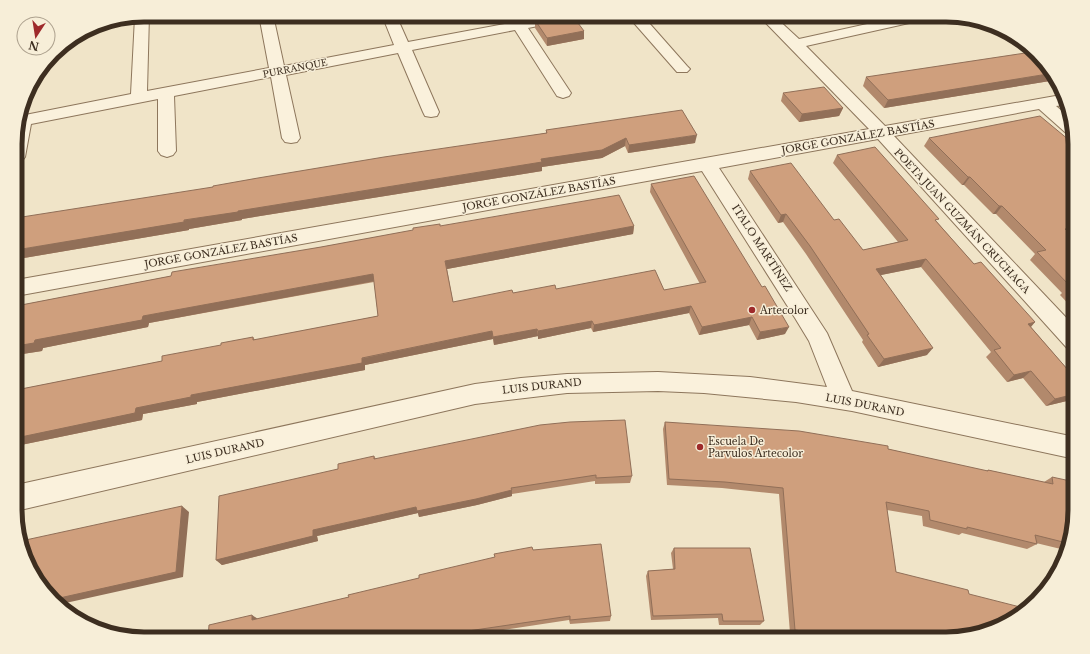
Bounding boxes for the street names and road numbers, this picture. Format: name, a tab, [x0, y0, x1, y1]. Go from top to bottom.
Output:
street label: PURRANQUE	[262, 56, 329, 80]
street label: JORGE GONZÁLEZ BASTÍAS	[778, 116, 936, 157]
street label: POETA JUAN GUZMÁN CRUCHAGA	[891, 145, 1034, 296]
street label: JORGE GONZÁLEZ BASTÍAS	[459, 173, 617, 214]
street label: ITALO MARTÍNEZ	[729, 202, 796, 294]
street label: JORGE GONZÁLEZ BASTÍAS	[141, 230, 299, 271]
street label: LUIS DURAND	[502, 375, 583, 397]
street label: LUIS DURAND	[825, 391, 906, 419]
street label: LUIS DURAND	[185, 436, 266, 466]

